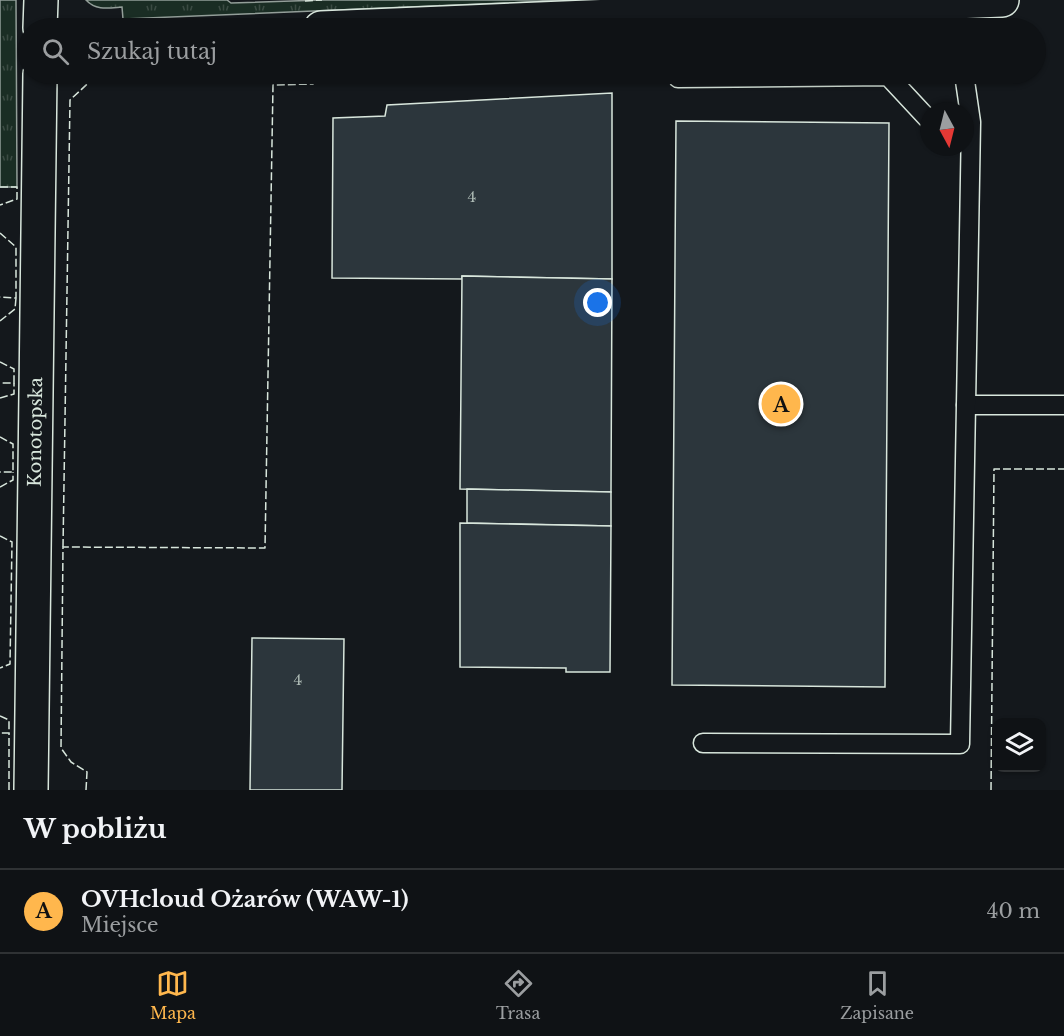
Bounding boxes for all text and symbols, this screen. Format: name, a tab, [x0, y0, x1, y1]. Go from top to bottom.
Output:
search box	[18, 18, 1046, 84]
icon: search	[39, 35, 72, 68]
text: Szukaj tutaj	[87, 38, 217, 65]
north arrow	[920, 102, 974, 156]
house number: 4	[468, 187, 476, 206]
your location	[583, 288, 612, 317]
street label: Konotopska	[24, 377, 47, 487]
pin: A	[762, 382, 800, 426]
house number: 4	[294, 670, 302, 689]
map controls	[992, 718, 1046, 772]
button: layers	[992, 718, 1046, 772]
text: W pobliżu	[24, 813, 166, 845]
text: OVHcloud Ożarów (WAW-1)	[81, 886, 409, 913]
text: A	[35, 899, 52, 923]
text: 40 m	[987, 899, 1040, 923]
text: Miejsce	[81, 913, 158, 937]
tab: Mapa	[150, 967, 196, 1023]
tab: Trasa	[496, 967, 540, 1023]
tab: Zapisane	[840, 967, 914, 1023]

